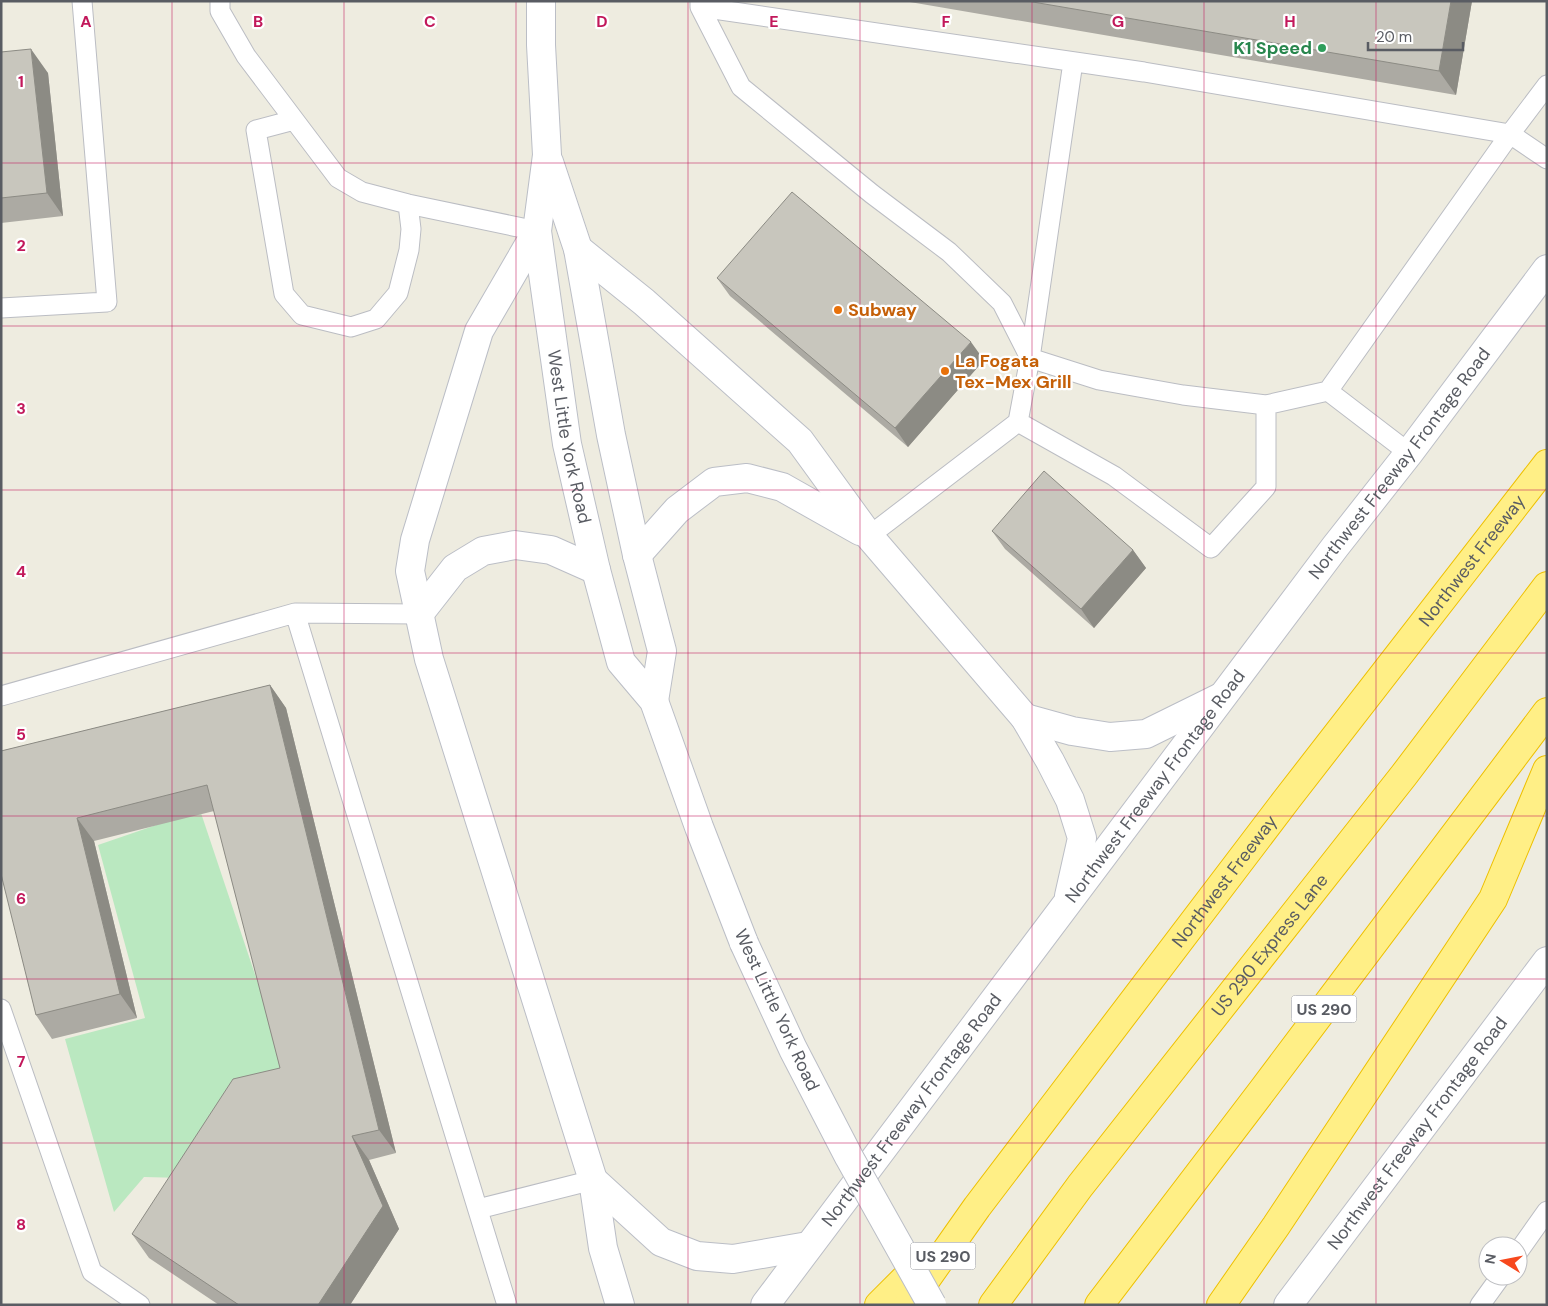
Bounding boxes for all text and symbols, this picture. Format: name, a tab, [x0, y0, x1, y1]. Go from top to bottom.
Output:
text: A	[80, 11, 92, 32]
text: B	[253, 11, 263, 32]
text: C	[424, 11, 436, 32]
text: D	[596, 11, 608, 32]
text: E	[769, 11, 779, 32]
text: F	[942, 11, 951, 32]
text: G	[1112, 11, 1124, 32]
text: H	[1284, 11, 1296, 32]
scale bar	[1368, 20, 1463, 52]
text: 20 m	[1376, 27, 1412, 47]
place label: K1 Speed	[1233, 36, 1312, 60]
marker: K1 Speed	[1316, 42, 1328, 54]
text: 1	[18, 71, 24, 92]
text: 2	[16, 235, 26, 256]
place label: Subway	[848, 298, 917, 322]
marker: Subway	[832, 304, 844, 316]
street label: Northwest Freeway Frontage Road	[1304, 343, 1494, 583]
street label: West Little York Road	[542, 348, 597, 526]
place label: La Fogata Tex-Mex Grill	[955, 349, 1072, 394]
marker: La Fogata Tex-Mex Grill	[939, 365, 951, 377]
text: 3	[16, 398, 26, 419]
street label: Northwest Freeway	[1414, 491, 1530, 631]
text: 4	[16, 561, 26, 582]
street label: Northwest Freeway Frontage Road	[1060, 666, 1250, 906]
text: 5	[16, 724, 26, 745]
street label: Northwest Freeway	[1167, 812, 1281, 952]
street label: US 290 Express Lane	[1208, 869, 1332, 1021]
text: 6	[16, 888, 26, 909]
street label: West Little York Road	[729, 925, 825, 1095]
street label: Northwest Freeway Frontage Road	[816, 989, 1007, 1231]
road number: US 290	[1292, 996, 1356, 1022]
street label: Northwest Freeway Frontage Road	[1322, 1012, 1513, 1255]
text: 7	[17, 1051, 26, 1072]
text: 8	[16, 1214, 26, 1235]
north arrow	[1478, 1236, 1528, 1286]
road number: US 290	[910, 1242, 976, 1270]
text: N	[1480, 1252, 1500, 1265]

